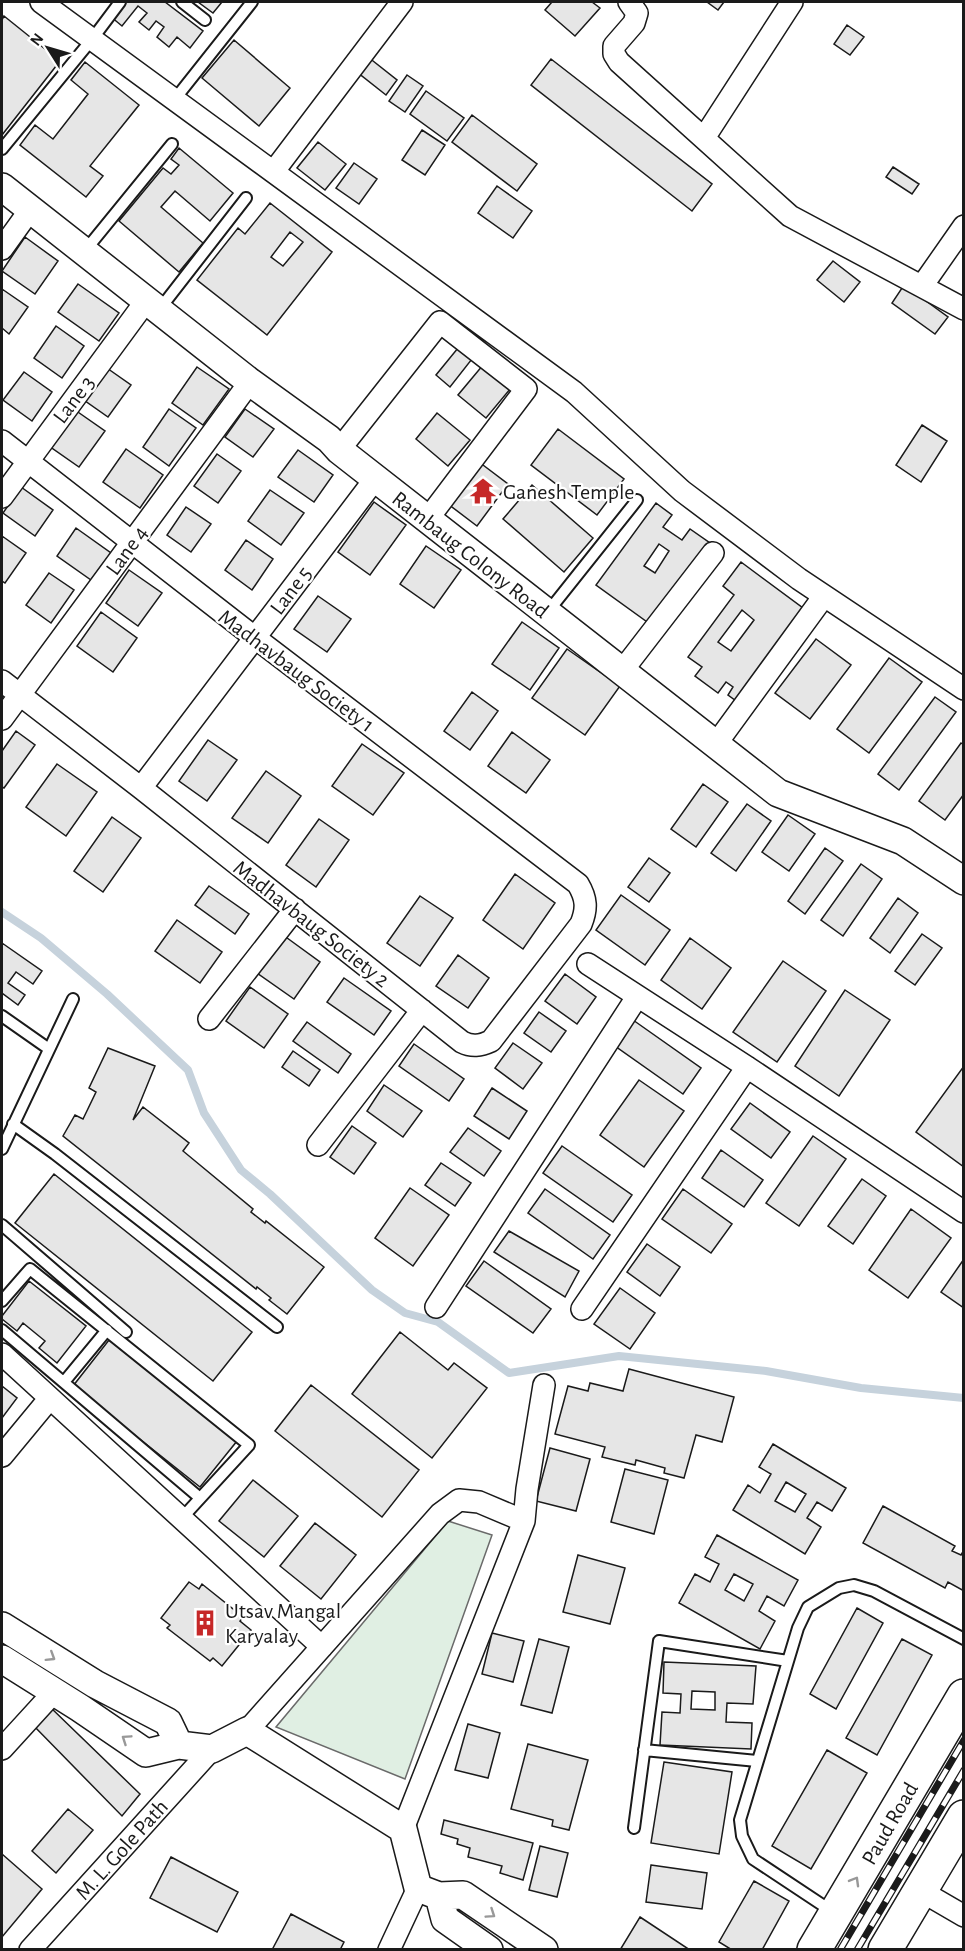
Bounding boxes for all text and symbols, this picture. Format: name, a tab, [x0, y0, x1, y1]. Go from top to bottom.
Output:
north arrow	[18, 18, 78, 78]
text: N	[27, 30, 47, 49]
street label: Lane 3	[49, 372, 99, 428]
temple icon: Ganesh Temple	[468, 476, 498, 506]
place label: Ganesh Temple	[503, 481, 634, 503]
street label: Rambaug Colony Road	[388, 487, 553, 623]
street label: Lane 4	[102, 522, 152, 579]
street label: Lane 5	[266, 563, 316, 619]
street label: Madhavbaug Society 1	[214, 605, 378, 736]
street label: Madhavbaug Society 2	[229, 856, 393, 991]
place label: Utsav Mangal Karyalay	[225, 1600, 341, 1647]
building icon: Utsav Mangal Karyalay	[190, 1608, 220, 1638]
one-way arrow	[45, 1649, 55, 1661]
one-way arrow	[121, 1735, 132, 1746]
street label: Paud Road	[858, 1779, 922, 1868]
street label: M. L. Gole Path	[71, 1795, 172, 1904]
one-way arrow	[848, 1877, 859, 1887]
one-way arrow	[485, 1907, 496, 1918]

